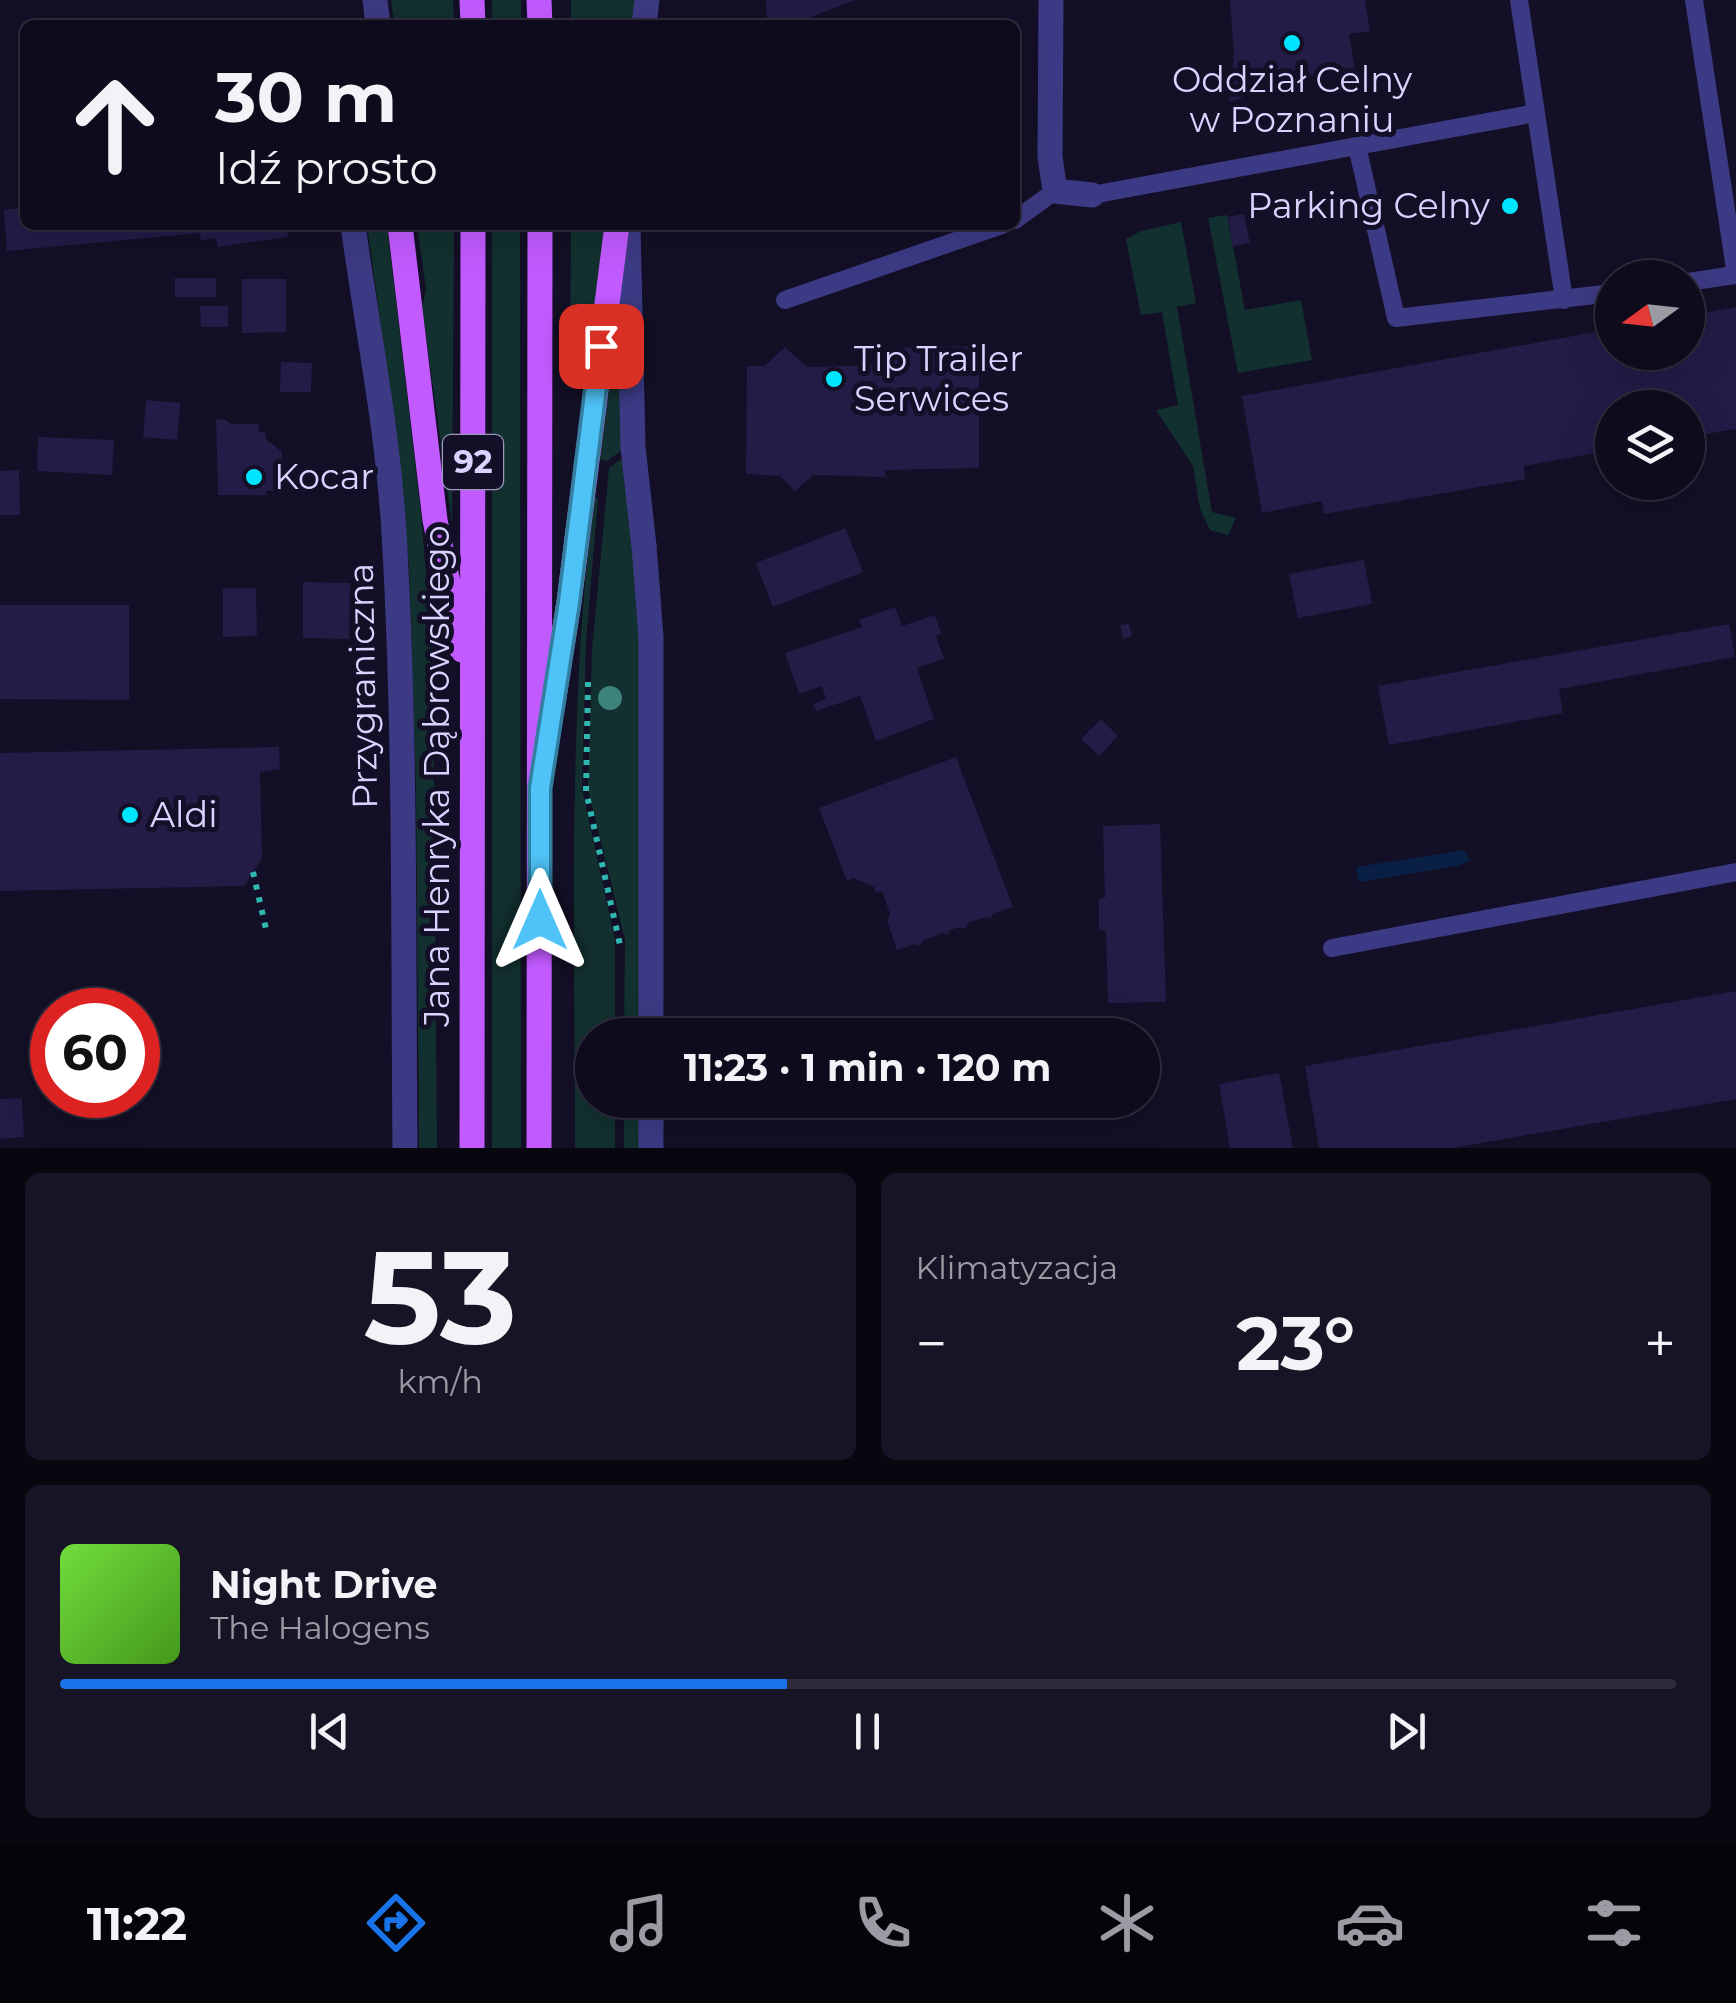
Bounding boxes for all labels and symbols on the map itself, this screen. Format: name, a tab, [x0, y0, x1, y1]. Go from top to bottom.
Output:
marker: Oddział Celny w Poznaniu	[1281, 32, 1303, 54]
place label: Oddział Celny w Poznaniu	[1172, 58, 1412, 141]
place label: Parking Celny	[1247, 184, 1490, 227]
marker: Parking Celny	[1499, 195, 1521, 217]
north arrow	[1595, 260, 1705, 370]
pin	[559, 304, 644, 389]
place label: Tip Trailer Serwices	[854, 337, 1023, 420]
marker: Tip Trailer Serwices	[823, 368, 845, 390]
road number: 92	[443, 435, 503, 489]
place label: Kocar	[274, 455, 374, 498]
marker: Kocar	[243, 466, 265, 488]
street label: Jana Henryka Dąbrowskiego	[415, 525, 458, 1028]
street label: Przygraniczna	[339, 563, 386, 809]
place label: Aldi	[150, 793, 218, 836]
marker: Aldi	[119, 804, 141, 826]
position arrow	[488, 868, 592, 972]
speed limit sign: 60	[30, 988, 160, 1118]

